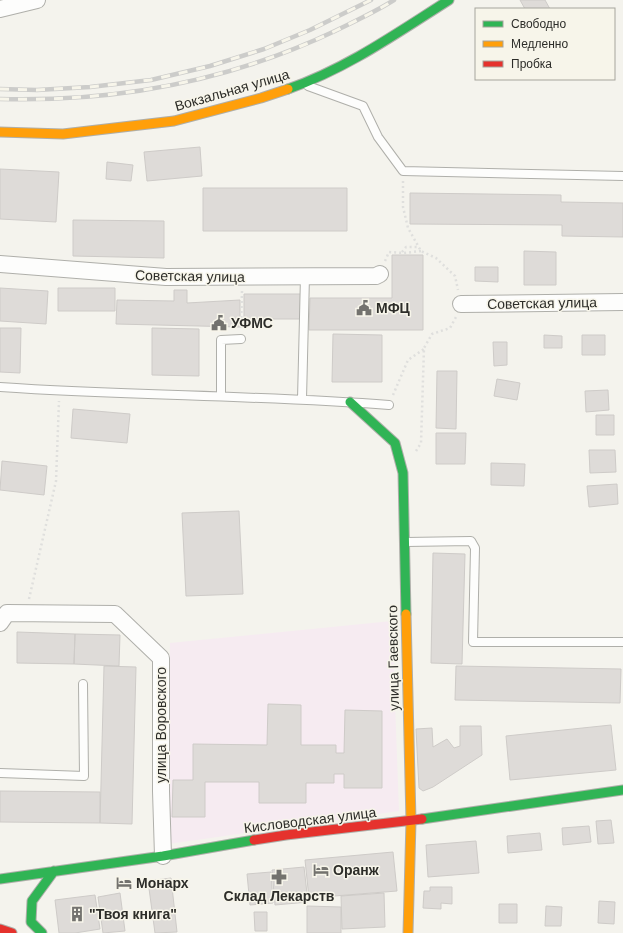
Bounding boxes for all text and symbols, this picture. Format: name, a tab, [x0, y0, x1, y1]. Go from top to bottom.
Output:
legend	[475, 8, 615, 80]
text: Свободно	[511, 17, 566, 31]
text: Медленно	[511, 37, 568, 51]
text: Пробка	[511, 57, 552, 71]
street label: Вокзальная улица	[173, 66, 291, 114]
street label: Советская улица	[135, 267, 245, 285]
street label: Советская улица	[487, 294, 597, 312]
public building icon: МФЦ	[355, 299, 373, 317]
place label: МФЦ	[376, 300, 411, 316]
public building icon: УФМС	[210, 314, 228, 332]
place label: УФМС	[231, 315, 273, 331]
street label: улица Гаевского	[384, 605, 402, 711]
street label: улица Воровского	[153, 667, 169, 783]
street label: Кисловодская улица	[243, 804, 377, 836]
hotel icon: Оранж	[312, 861, 330, 879]
place label: Оранж	[333, 862, 380, 878]
pharmacy icon: Склад Лекарств	[270, 868, 288, 886]
hotel icon: Монарх	[115, 874, 133, 892]
place label: Монарх	[136, 875, 189, 891]
place label: Склад Лекарств	[224, 888, 335, 904]
building icon: "Твоя книга"	[68, 905, 86, 923]
place label: "Твоя книга"	[89, 906, 177, 922]

